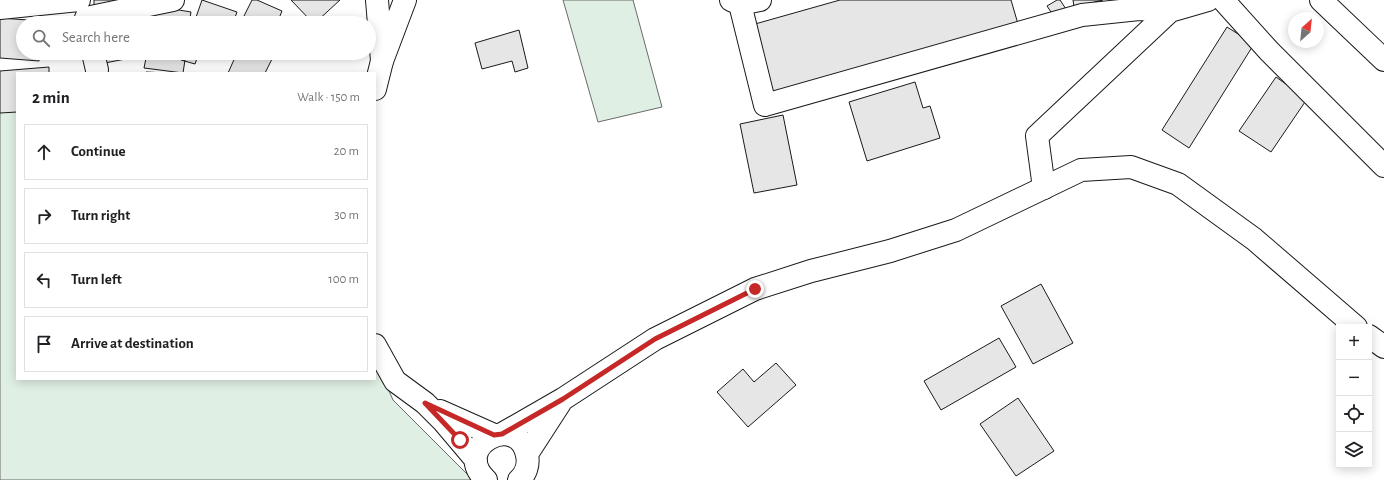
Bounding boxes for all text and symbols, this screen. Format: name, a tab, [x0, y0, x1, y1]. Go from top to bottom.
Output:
north arrow	[1288, 12, 1324, 48]
search box	[16, 16, 376, 60]
icon: search	[30, 27, 52, 49]
text: Search here	[62, 30, 130, 45]
text: 2 min	[32, 89, 70, 106]
text: Walk · 150 m	[297, 91, 360, 104]
icon: ahead	[33, 141, 55, 163]
text: Continue	[71, 144, 126, 159]
text: 20 m	[334, 145, 359, 158]
icon: right	[33, 205, 55, 227]
text: Turn right	[71, 208, 130, 223]
text: 30 m	[334, 209, 359, 222]
icon: left	[33, 269, 55, 291]
text: Turn left	[71, 272, 122, 287]
text: 100 m	[328, 273, 359, 286]
route end	[746, 280, 764, 298]
map controls	[1336, 324, 1372, 468]
button: +	[1336, 324, 1372, 360]
icon: arrive	[33, 333, 55, 355]
text: Arrive at destination	[71, 336, 194, 351]
button: −	[1336, 360, 1372, 396]
button: locate	[1336, 396, 1372, 432]
route start	[451, 431, 469, 449]
button: layers	[1336, 432, 1372, 468]

